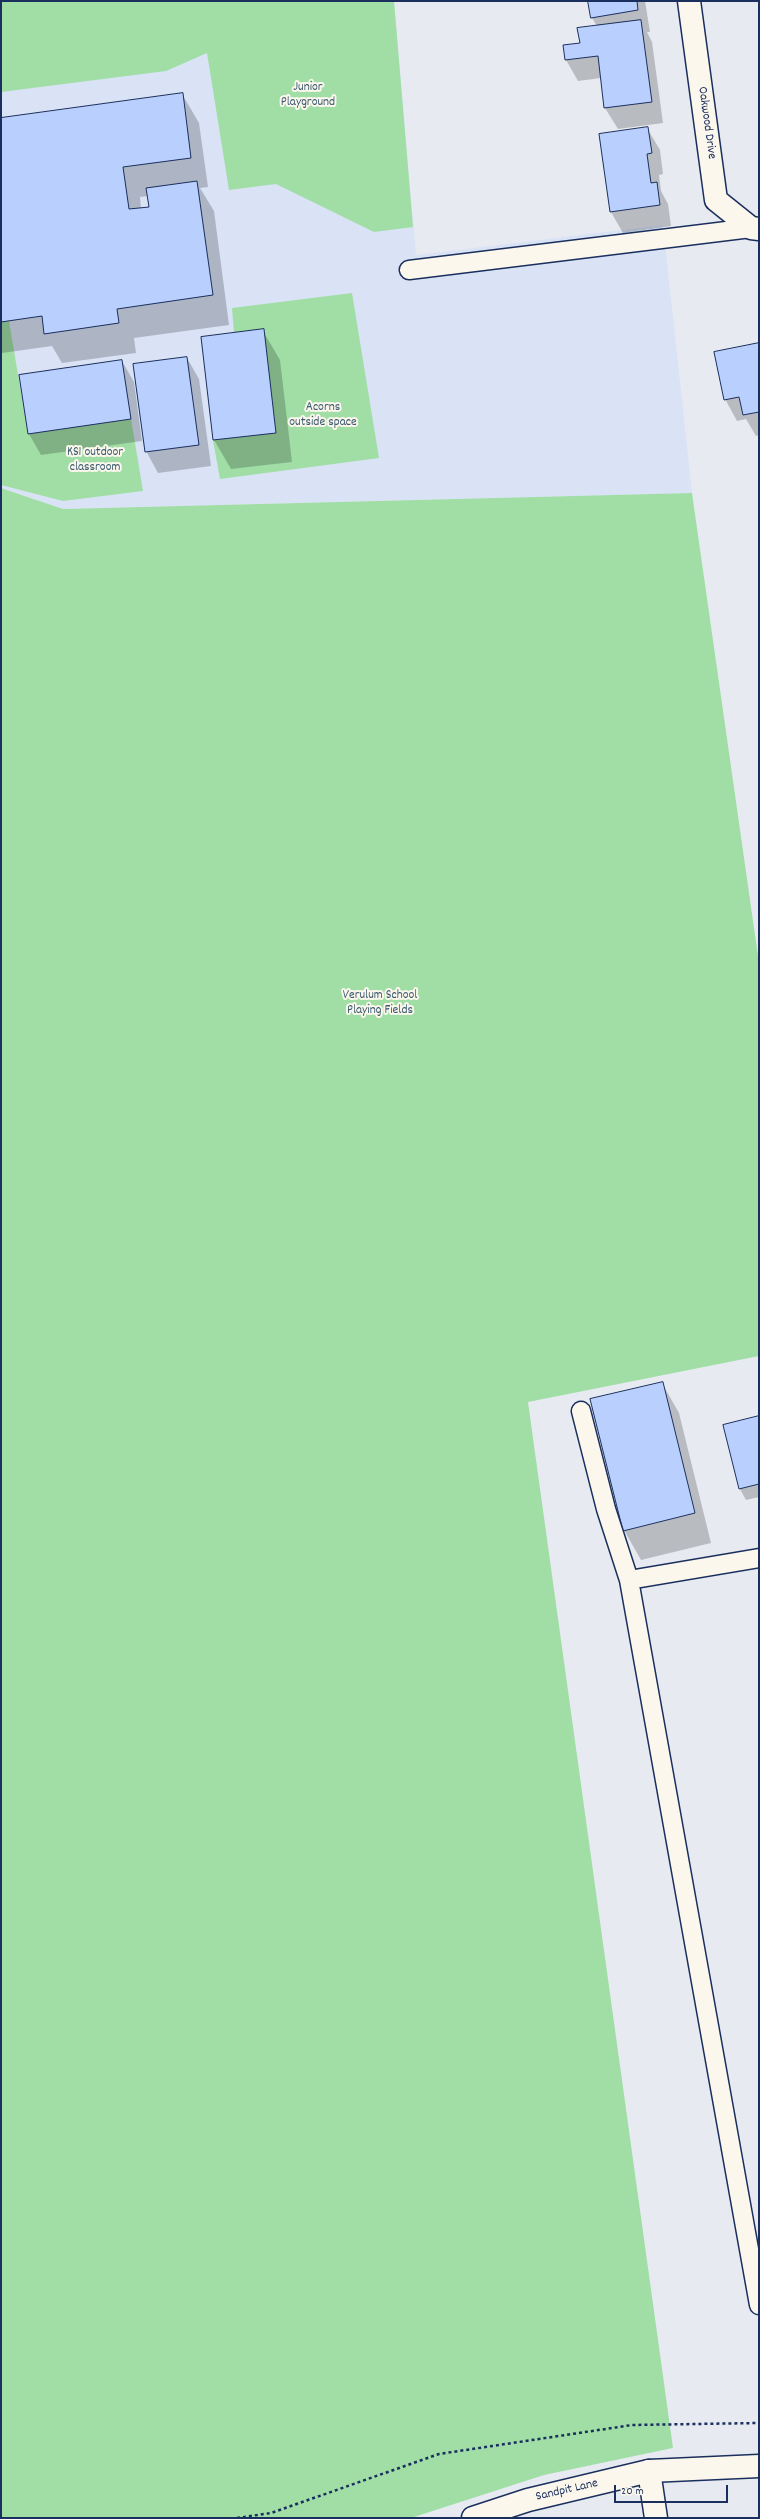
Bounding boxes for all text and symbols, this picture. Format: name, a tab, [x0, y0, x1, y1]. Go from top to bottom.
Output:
park label: Junior Playground	[281, 80, 335, 111]
street label: Oakwood Drive	[693, 86, 719, 160]
park label: Acorns outside space	[289, 400, 357, 431]
park label: KS1 outdoor classroom	[67, 445, 123, 476]
park label: Verulum School Playing Fields	[343, 988, 417, 1019]
street label: Sandpit Lane	[534, 2476, 600, 2506]
scale bar	[616, 2477, 730, 2503]
text: 20 m	[621, 2483, 644, 2500]

